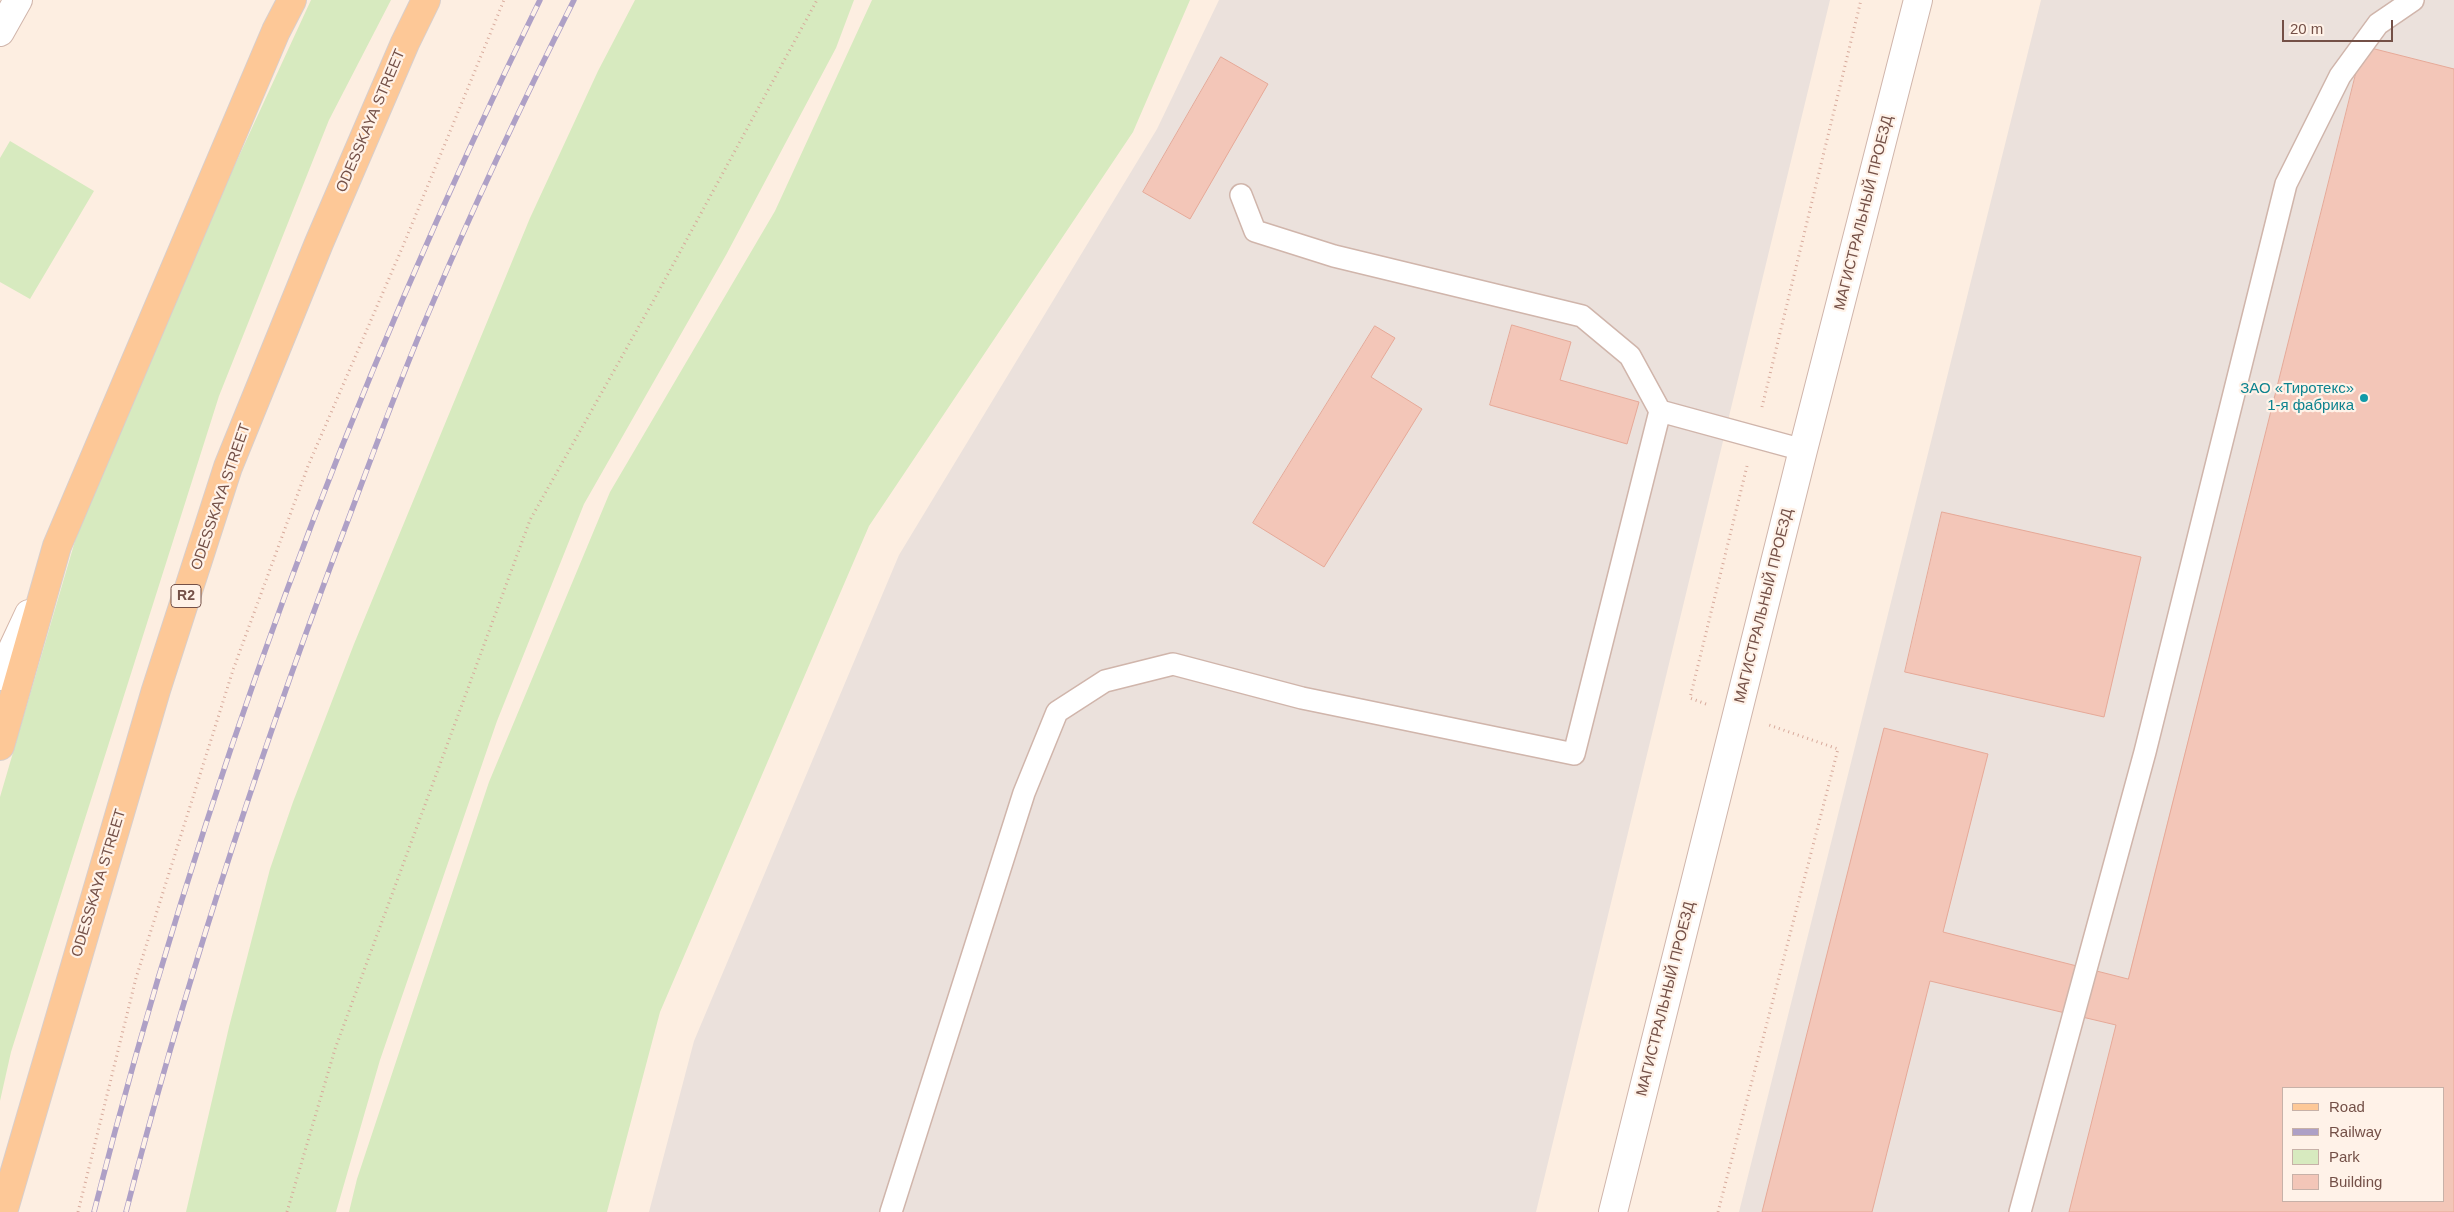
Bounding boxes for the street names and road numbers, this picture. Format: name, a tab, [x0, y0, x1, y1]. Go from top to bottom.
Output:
street label: ODESSKAYA STREET	[333, 47, 409, 195]
street label: МАГИСТРАЛЬНЫЙ ПРОЕЗД	[1831, 114, 1897, 312]
street label: ODESSKAYA STREET	[187, 421, 255, 573]
street label: МАГИСТРАЛЬНЫЙ ПРОЕЗД	[1731, 507, 1797, 705]
road number: R2	[171, 584, 201, 608]
street label: ODESSKAYA STREET	[68, 807, 130, 959]
street label: МАГИСТРАЛЬНЫЙ ПРОЕЗД	[1633, 900, 1699, 1098]

